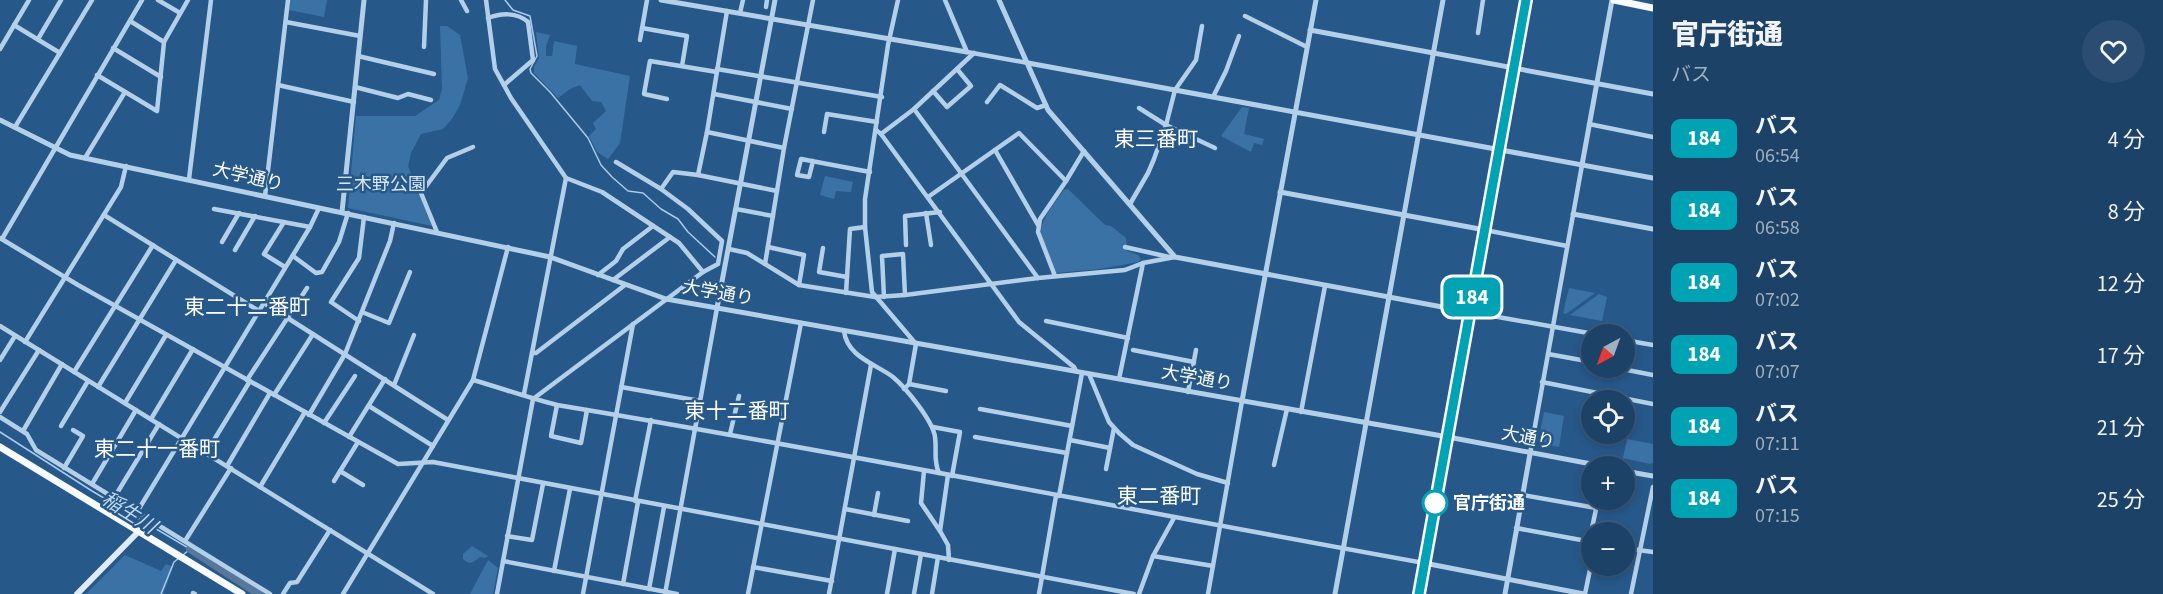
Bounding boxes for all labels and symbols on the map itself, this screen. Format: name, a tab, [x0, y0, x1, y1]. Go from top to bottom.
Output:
district label: 東三番町	[1114, 124, 1198, 154]
street label: 大学通り	[210, 157, 286, 197]
park label: 三木野公園	[336, 172, 426, 197]
street label: 大学通り	[680, 274, 756, 312]
line badge: 184	[1438, 278, 1506, 316]
district label: 東二十二番町	[184, 292, 310, 322]
north arrow	[1581, 324, 1635, 378]
street label: 大学通り	[1159, 359, 1235, 397]
district label: 東十二番町	[685, 396, 790, 426]
street label: 大通り	[1499, 421, 1557, 455]
district label: 東二十一番町	[94, 434, 220, 464]
district label: 東二番町	[1117, 481, 1201, 511]
water label: 稲生川	[96, 485, 164, 542]
marker: 官庁街通	[1422, 490, 1448, 516]
place label: 官庁街通	[1453, 491, 1525, 516]

